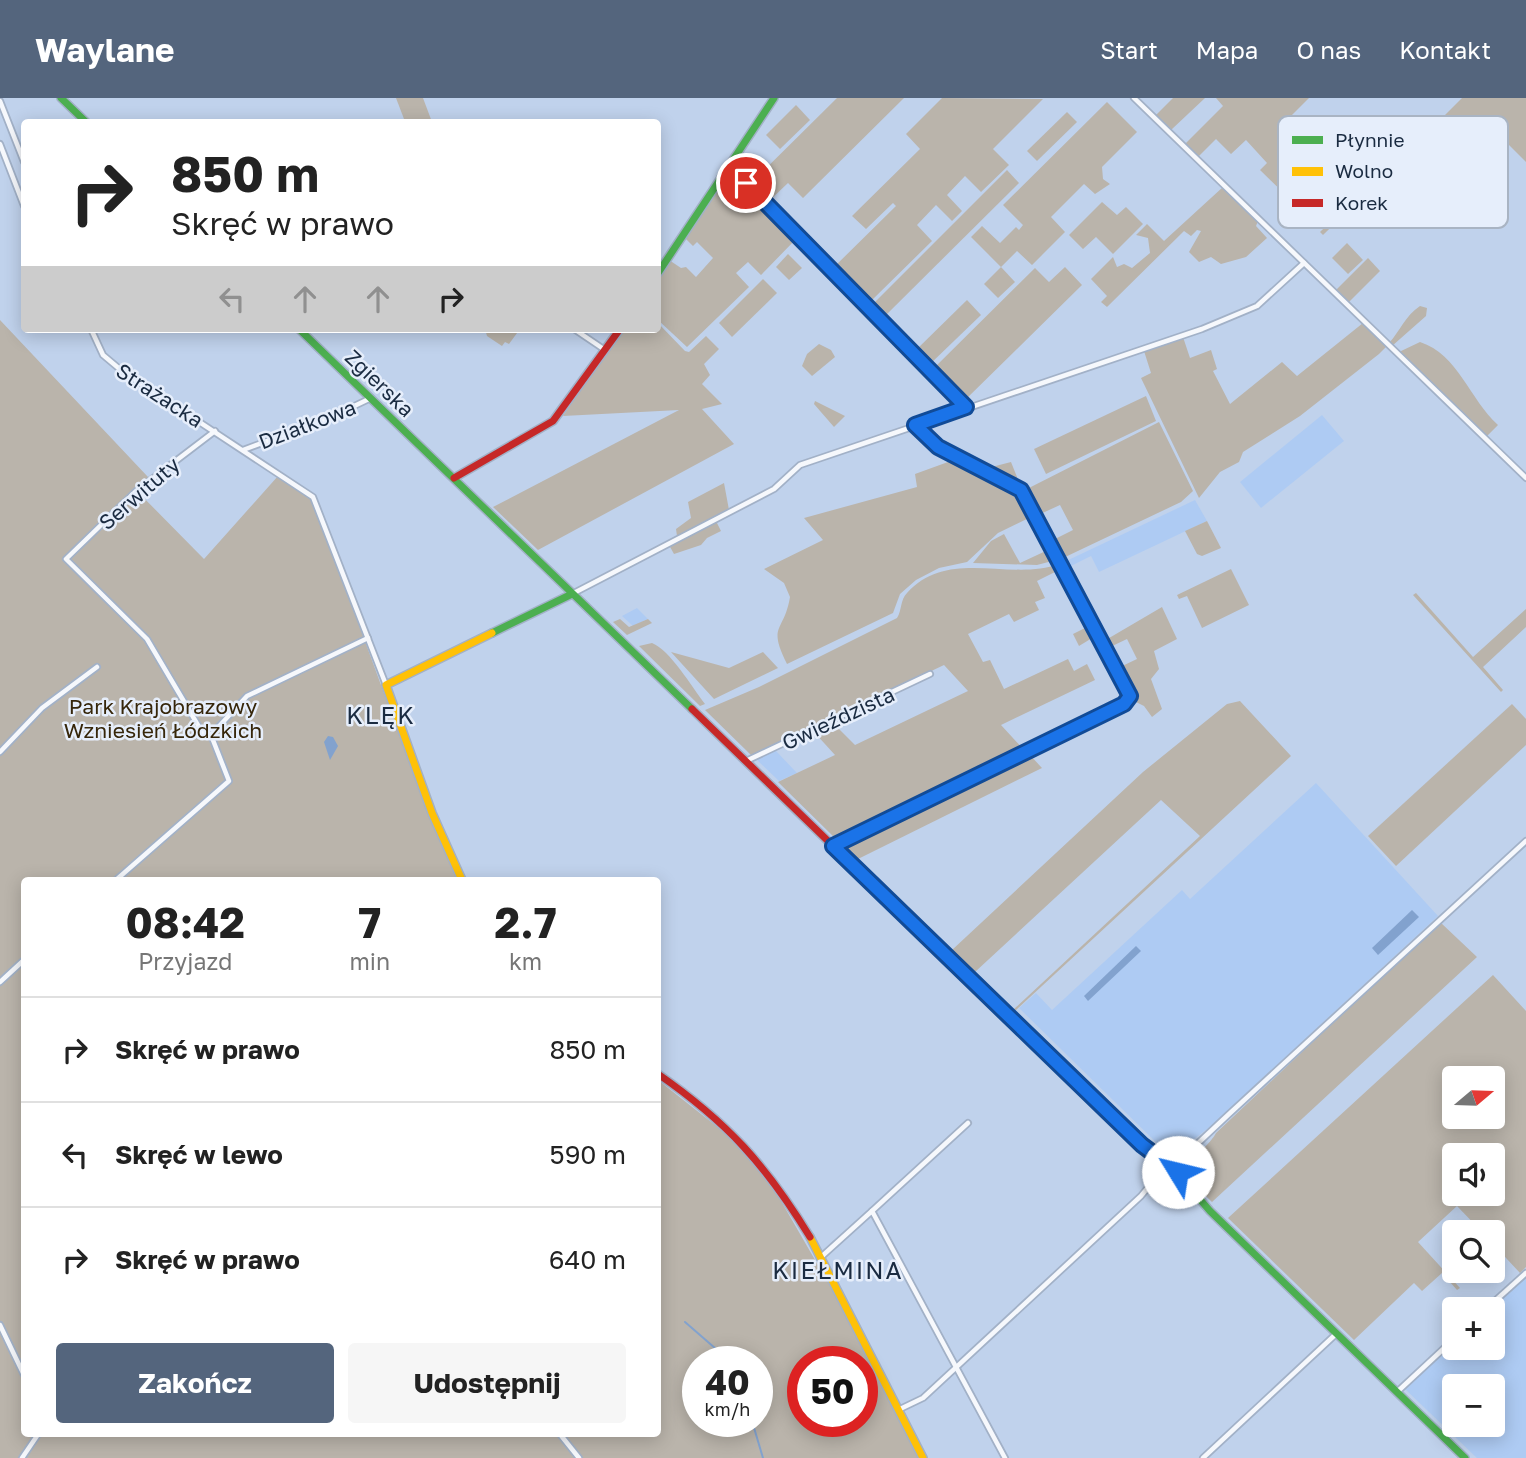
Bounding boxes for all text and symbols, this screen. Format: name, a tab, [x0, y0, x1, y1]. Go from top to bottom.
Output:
text: Waylane	[35, 30, 174, 69]
text: Start	[1100, 35, 1158, 64]
text: Mapa	[1196, 35, 1258, 64]
text: O nas	[1296, 35, 1361, 64]
text: Kontakt	[1399, 35, 1491, 64]
legend	[1278, 116, 1508, 228]
text: Płynnie	[1335, 128, 1404, 151]
text: 850 m	[171, 144, 319, 203]
icon: right	[56, 147, 147, 238]
pin	[716, 153, 776, 213]
text: Wolno	[1335, 159, 1393, 182]
icon: arrive	[727, 164, 765, 202]
text: Korek	[1335, 191, 1388, 214]
text: Skręć w prawo	[171, 204, 394, 242]
icon: left	[213, 280, 251, 318]
icon: ahead	[286, 280, 324, 318]
icon: ahead	[359, 280, 397, 318]
icon: right	[432, 280, 470, 318]
street label: Zgierska	[340, 344, 420, 422]
street label: Strażacka	[111, 357, 209, 433]
street label: Działkowa	[255, 394, 359, 454]
street label: Serwituty	[93, 451, 185, 535]
street label: Gwieździsta	[778, 681, 898, 755]
park label: Park Krajobrazowy Wzniesień Łódzkich	[64, 693, 262, 743]
district label: KLĘK	[346, 700, 416, 729]
text: 08:42	[125, 897, 245, 947]
text: 7	[358, 897, 381, 947]
text: 2.7	[495, 897, 557, 947]
text: Przyjazd	[138, 947, 232, 975]
text: min	[349, 947, 390, 975]
text: km	[509, 947, 542, 975]
icon: right	[56, 1031, 94, 1069]
text: Skręć w prawo	[115, 1034, 300, 1065]
text: 850 m	[549, 1034, 626, 1065]
north arrow	[1442, 1066, 1505, 1129]
map controls	[1442, 1066, 1505, 1437]
position arrow	[1141, 1135, 1215, 1209]
icon: left	[56, 1136, 94, 1174]
text: Skręć w lewo	[115, 1139, 283, 1170]
text: 590 m	[550, 1139, 626, 1170]
button: sound	[1442, 1143, 1505, 1206]
button: search	[1442, 1220, 1505, 1283]
icon: right	[56, 1241, 94, 1279]
text: Skręć w prawo	[115, 1244, 300, 1275]
text: 640 m	[549, 1244, 626, 1275]
district label: KIEŁMINA	[772, 1255, 904, 1284]
button: +	[1442, 1297, 1505, 1360]
button: Zakończ	[56, 1343, 334, 1423]
button: Udostępnij	[348, 1343, 626, 1423]
speed limit sign: 50	[787, 1346, 878, 1437]
text: 40	[705, 1361, 750, 1403]
button: −	[1442, 1374, 1505, 1437]
text: km/h	[705, 1398, 750, 1420]

